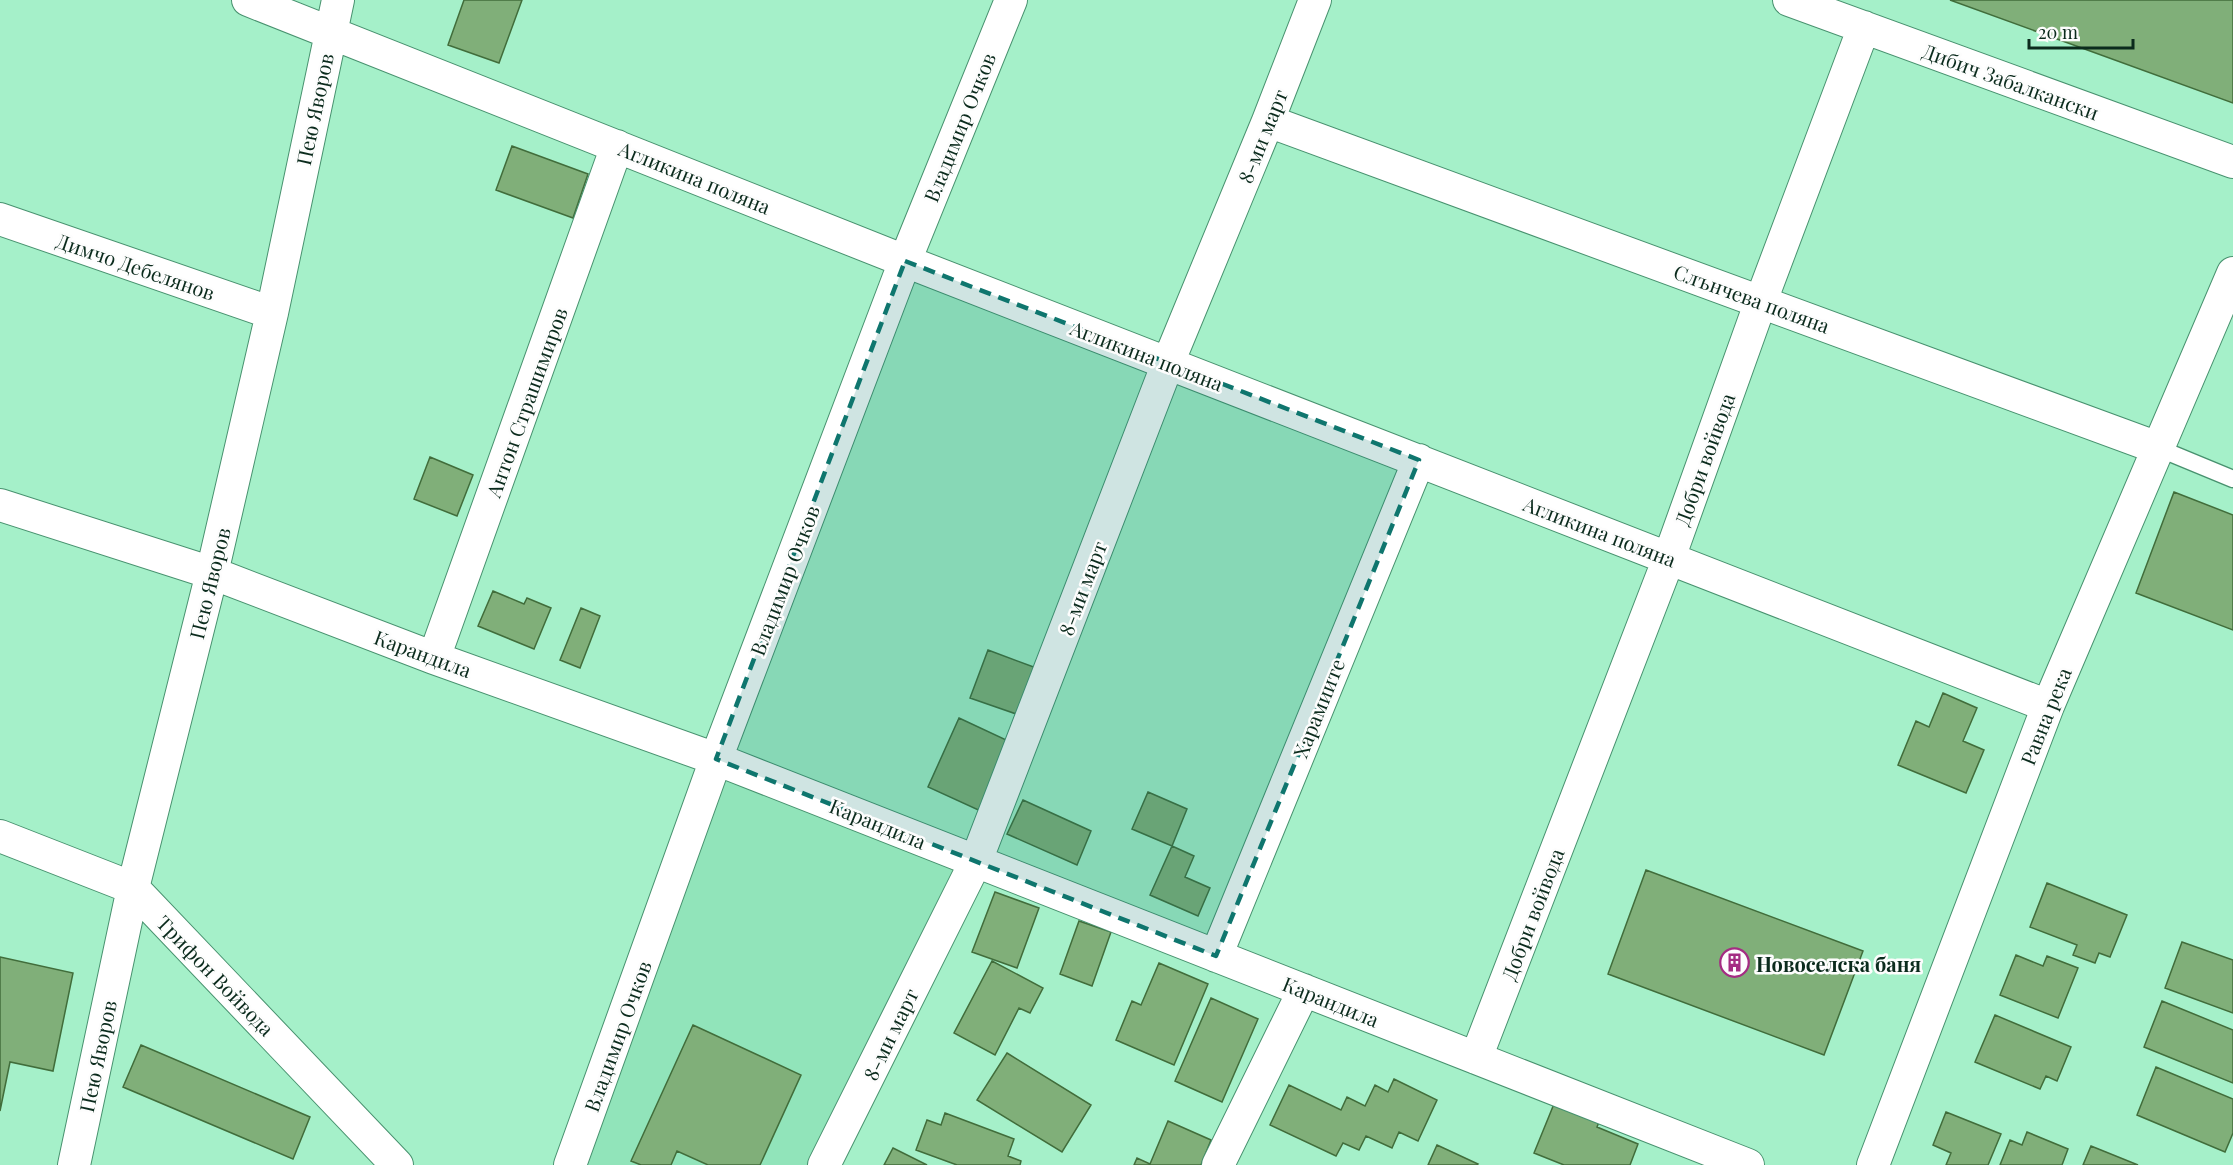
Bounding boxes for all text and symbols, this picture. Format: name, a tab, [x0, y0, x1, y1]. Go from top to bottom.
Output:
scale bar	[2029, 12, 2132, 50]
text: 20 m	[2038, 20, 2078, 44]
street label: Дибич Забалкански	[1919, 37, 2103, 125]
street label: Владимир Очков	[917, 48, 1001, 206]
street label: Пею Яворов	[289, 50, 339, 168]
street label: 8-ми март	[1231, 85, 1293, 187]
street label: Агликина поляна	[614, 134, 775, 220]
street label: Димчо Дебелянов	[53, 226, 219, 306]
street label: Слънчева поляна	[1670, 257, 1834, 339]
street label: Антон Страшимиров	[479, 303, 573, 502]
street label: Агликина поляна	[1066, 313, 1227, 397]
street label: Добри войвода	[1668, 389, 1740, 529]
street label: Агликина поляна	[1519, 489, 1680, 573]
street label: Владимир Очков	[743, 501, 825, 659]
street label: Пею Яворов	[182, 524, 236, 642]
street label: 8-ми март	[1052, 537, 1112, 639]
street label: Карандила	[371, 623, 475, 683]
street label: Харамиите	[1286, 654, 1350, 762]
street label: Равна река	[2013, 663, 2077, 769]
street label: Карандила	[826, 791, 930, 855]
street label: Добри войвода	[1494, 844, 1570, 984]
street label: Трифон Войвода	[151, 909, 281, 1041]
building icon: Новоселска баня	[1719, 947, 1751, 979]
place label: Новоселска баня	[1756, 950, 1921, 977]
street label: Владимир Очков	[577, 957, 657, 1115]
street label: Карандила	[1279, 969, 1383, 1033]
street label: 8-ми март	[856, 984, 924, 1084]
street label: Пею Яворов	[72, 997, 122, 1115]

